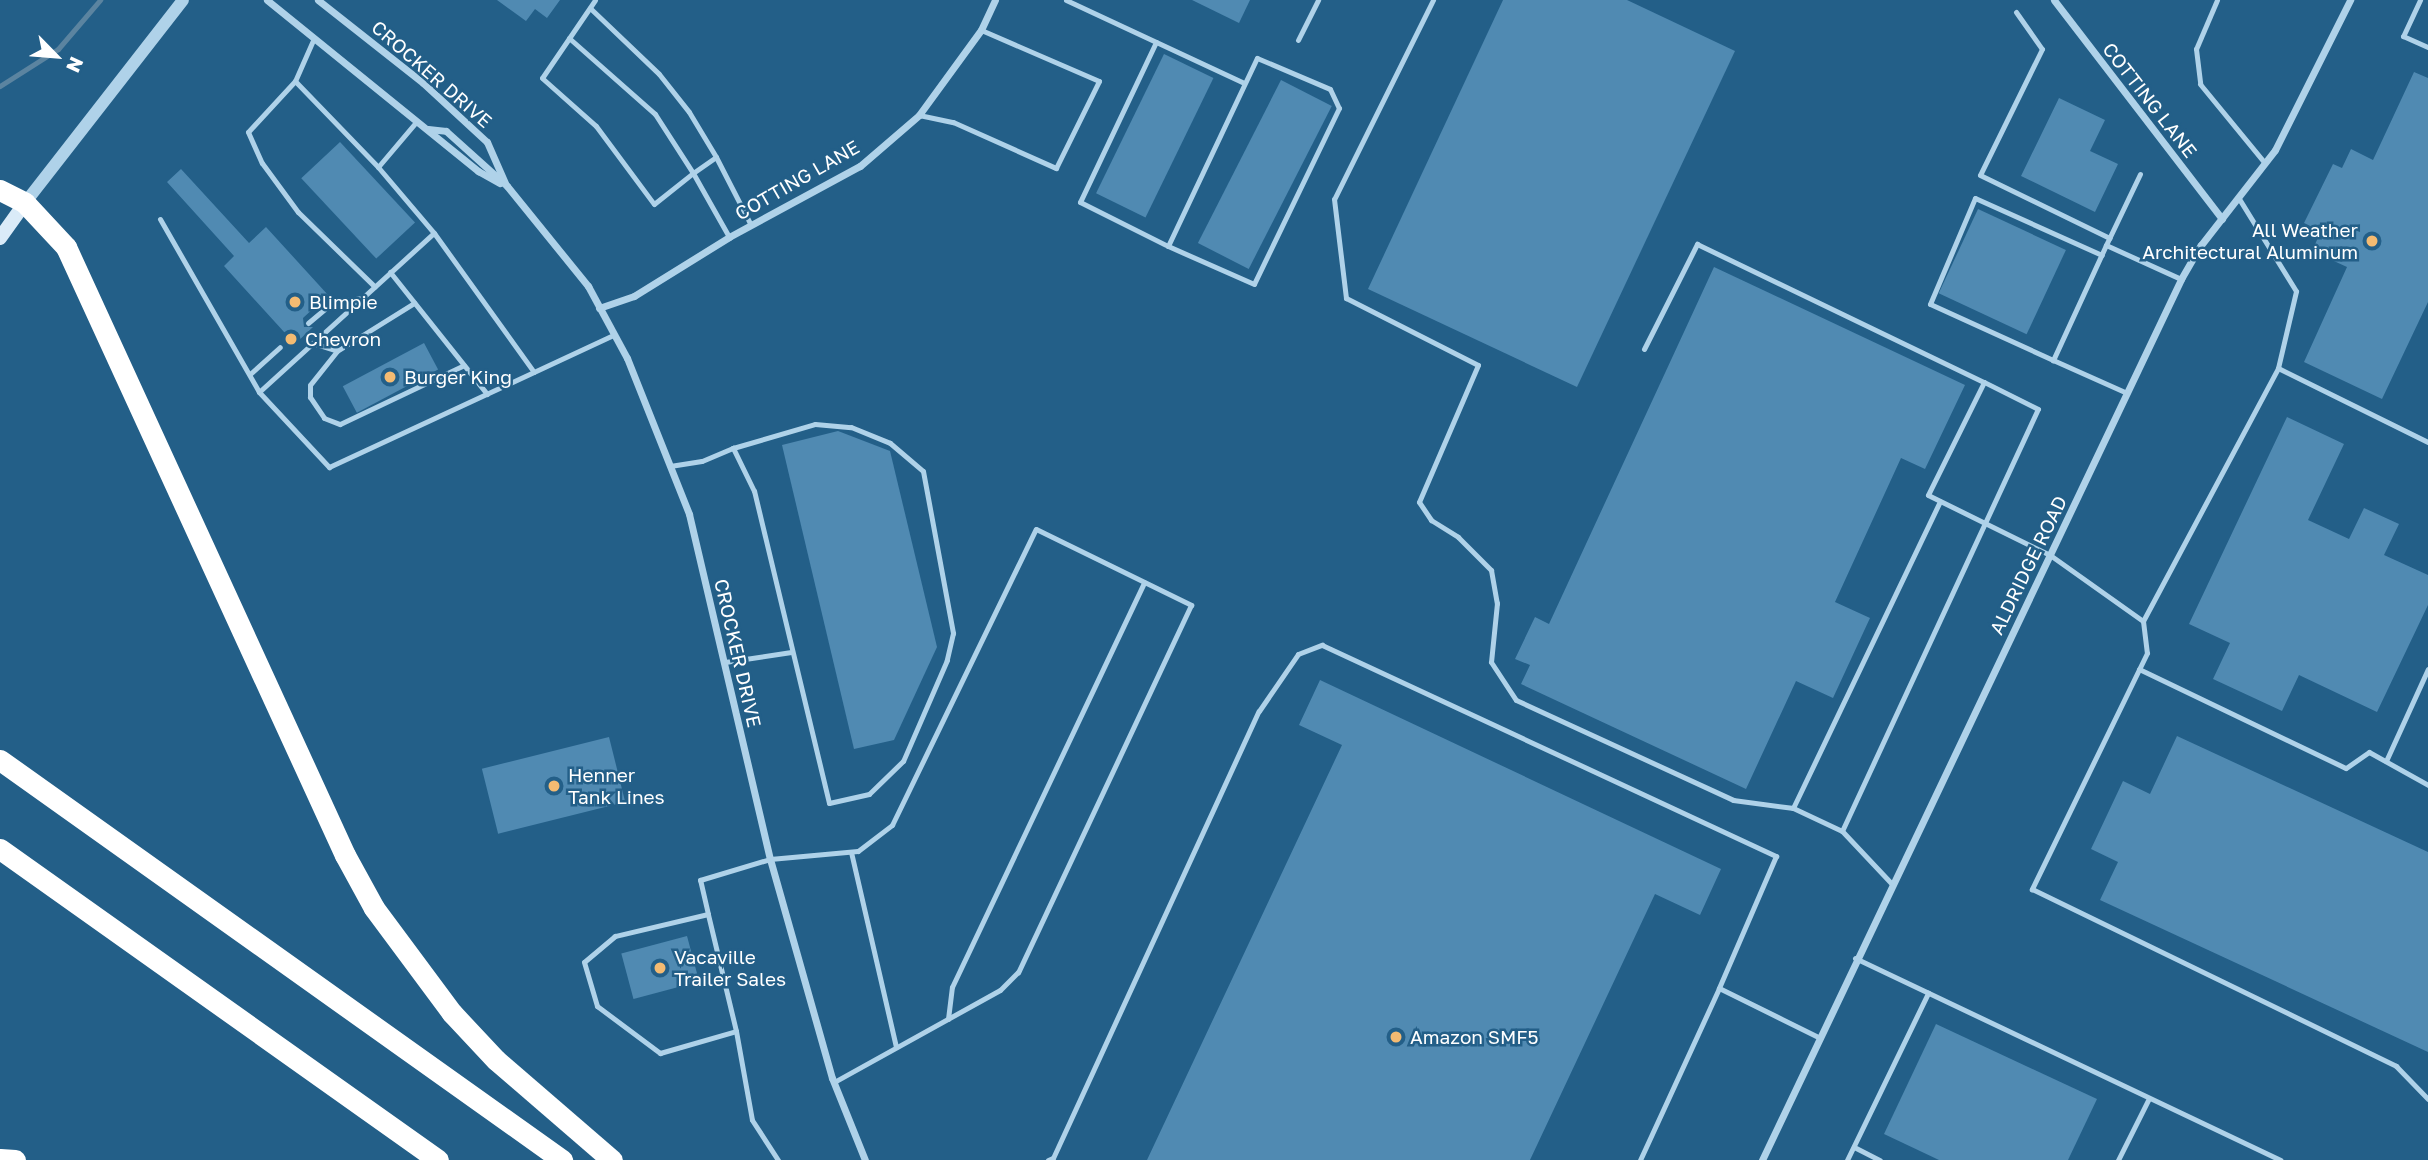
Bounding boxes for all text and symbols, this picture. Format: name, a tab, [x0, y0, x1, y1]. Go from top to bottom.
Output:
street label: CROCKER DRIVE	[367, 16, 497, 132]
north arrow	[21, 21, 91, 91]
street label: COTTING LANE	[2098, 38, 2202, 162]
text: N	[62, 54, 89, 76]
street label: COTTING LANE	[731, 135, 863, 225]
place label: All Weather Architectural Aluminum	[2142, 219, 2358, 263]
marker: All Weather Architectural Aluminum	[2364, 233, 2380, 249]
place label: Blimpie	[309, 291, 378, 313]
marker: Blimpie	[287, 294, 303, 310]
place label: Chevron	[305, 328, 381, 350]
marker: Chevron	[283, 331, 299, 347]
place label: Burger King	[404, 366, 512, 388]
marker: Burger King	[382, 369, 398, 385]
street label: ALDRIDGE ROAD	[1985, 492, 2071, 638]
street label: CROCKER DRIVE	[710, 577, 766, 729]
place label: Henner Tank Lines	[568, 764, 665, 808]
marker: Henner Tank Lines	[546, 778, 562, 794]
place label: Vacaville Trailer Sales	[674, 946, 786, 990]
marker: Vacaville Trailer Sales	[652, 960, 668, 976]
place label: Amazon SMF5	[1410, 1026, 1539, 1048]
marker: Amazon SMF5	[1388, 1029, 1404, 1045]

